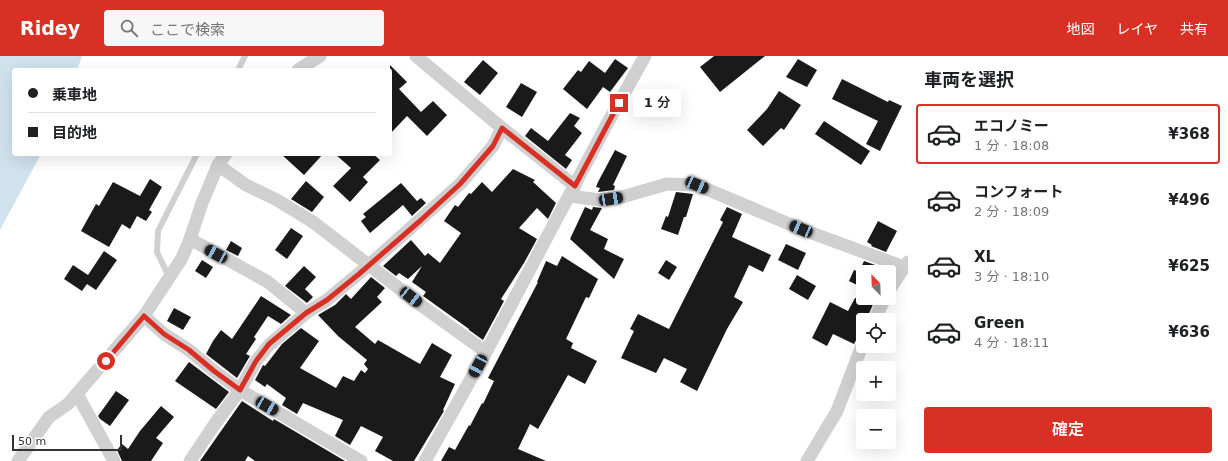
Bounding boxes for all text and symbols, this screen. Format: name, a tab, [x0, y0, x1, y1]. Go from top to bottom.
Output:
search box	[104, 10, 384, 46]
text: Ridey	[20, 17, 80, 39]
icon: search	[118, 17, 140, 39]
text: ここで検索	[150, 21, 225, 39]
text: 地図	[1066, 21, 1094, 37]
text: レイヤ	[1116, 21, 1158, 37]
text: 共有	[1180, 21, 1208, 37]
text: 車両を選択	[924, 69, 1014, 90]
text: 乗車地	[52, 86, 97, 104]
callout: 1 分	[633, 89, 681, 117]
route end	[610, 94, 628, 112]
text: 1 分	[644, 95, 670, 110]
icon: car	[926, 116, 962, 152]
text: エコノミー	[974, 117, 1049, 135]
text: 目的地	[52, 124, 97, 142]
text: ¥368	[1168, 125, 1210, 143]
text: 1 分 · 18:08	[974, 138, 1049, 153]
car	[684, 175, 710, 195]
icon: car	[926, 182, 962, 218]
text: コンフォート	[974, 183, 1064, 201]
car	[598, 191, 624, 207]
text: ¥496	[1168, 191, 1210, 209]
text: 2 分 · 18:09	[974, 204, 1049, 219]
car	[788, 219, 814, 239]
car	[203, 243, 229, 265]
icon: car	[926, 248, 962, 284]
text: XL	[974, 248, 995, 266]
text: ¥625	[1168, 257, 1210, 275]
north arrow	[856, 265, 896, 305]
map controls	[856, 265, 896, 449]
text: 3 分 · 18:10	[974, 269, 1049, 284]
car	[398, 285, 424, 309]
button: locate	[856, 313, 896, 353]
icon: car	[926, 314, 962, 350]
text: Green	[974, 314, 1025, 332]
text: ¥636	[1168, 323, 1210, 341]
text: 4 分 · 18:11	[974, 335, 1049, 350]
route start	[97, 352, 115, 370]
car	[467, 353, 489, 379]
button: +	[856, 361, 896, 401]
car	[254, 395, 280, 417]
button: 確定	[924, 407, 1212, 453]
button: −	[856, 409, 896, 449]
scale bar	[12, 433, 122, 452]
text: 50 m	[18, 435, 46, 448]

